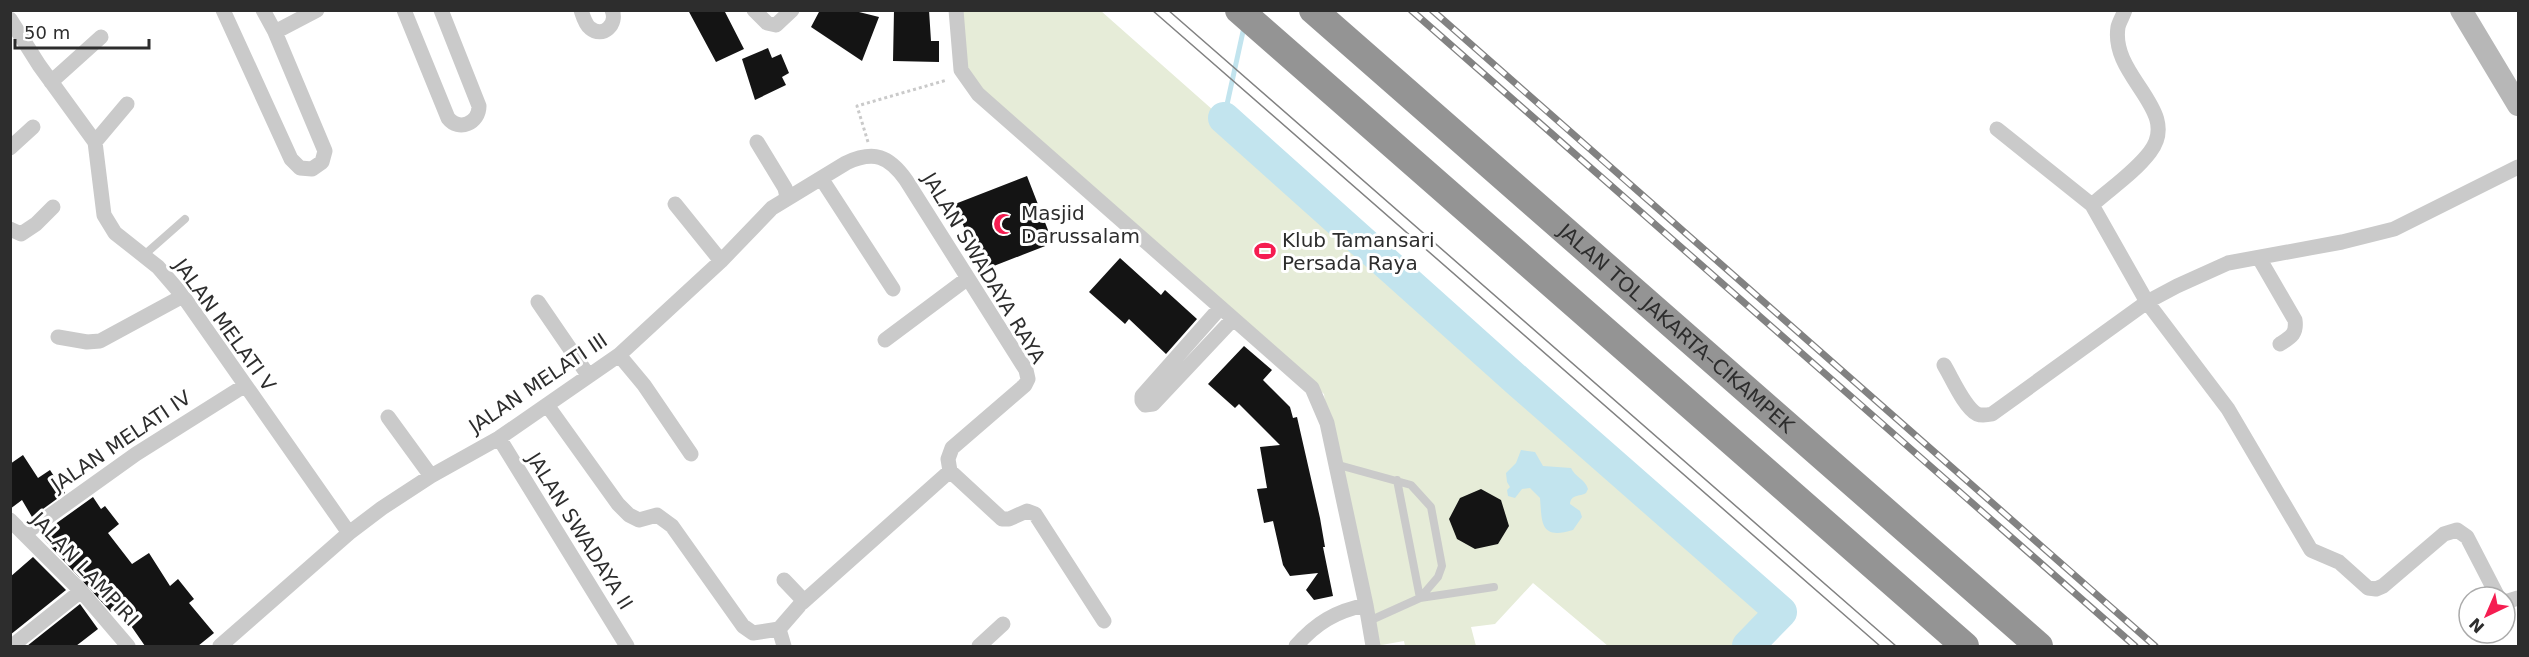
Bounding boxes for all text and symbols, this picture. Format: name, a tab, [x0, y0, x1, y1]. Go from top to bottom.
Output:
scale bar	[15, 12, 148, 50]
text: 50 m	[24, 22, 70, 43]
street label: JALAN SWADAYA RAYA	[916, 167, 1051, 368]
place label: Masjid Darussalam	[1021, 201, 1140, 248]
mosque icon: Masjid Darussalam	[992, 212, 1016, 236]
street label: JALAN TOL JAKARTA–CIKAMPEK	[1552, 217, 1800, 438]
place label: Klub Tamansari Persada Raya	[1282, 228, 1434, 275]
sports icon: Klub Tamansari Persada Raya	[1253, 239, 1277, 263]
street label: JALAN MELATI V	[168, 253, 281, 396]
street label: JALAN MELATI III	[463, 328, 612, 439]
street label: JALAN MELATI IV	[45, 385, 196, 498]
street label: JALAN SWADAYA II	[521, 446, 638, 614]
street label: JALAN LAMPIRI	[25, 506, 144, 631]
north arrow	[2457, 585, 2517, 645]
text: N	[2466, 614, 2488, 637]

